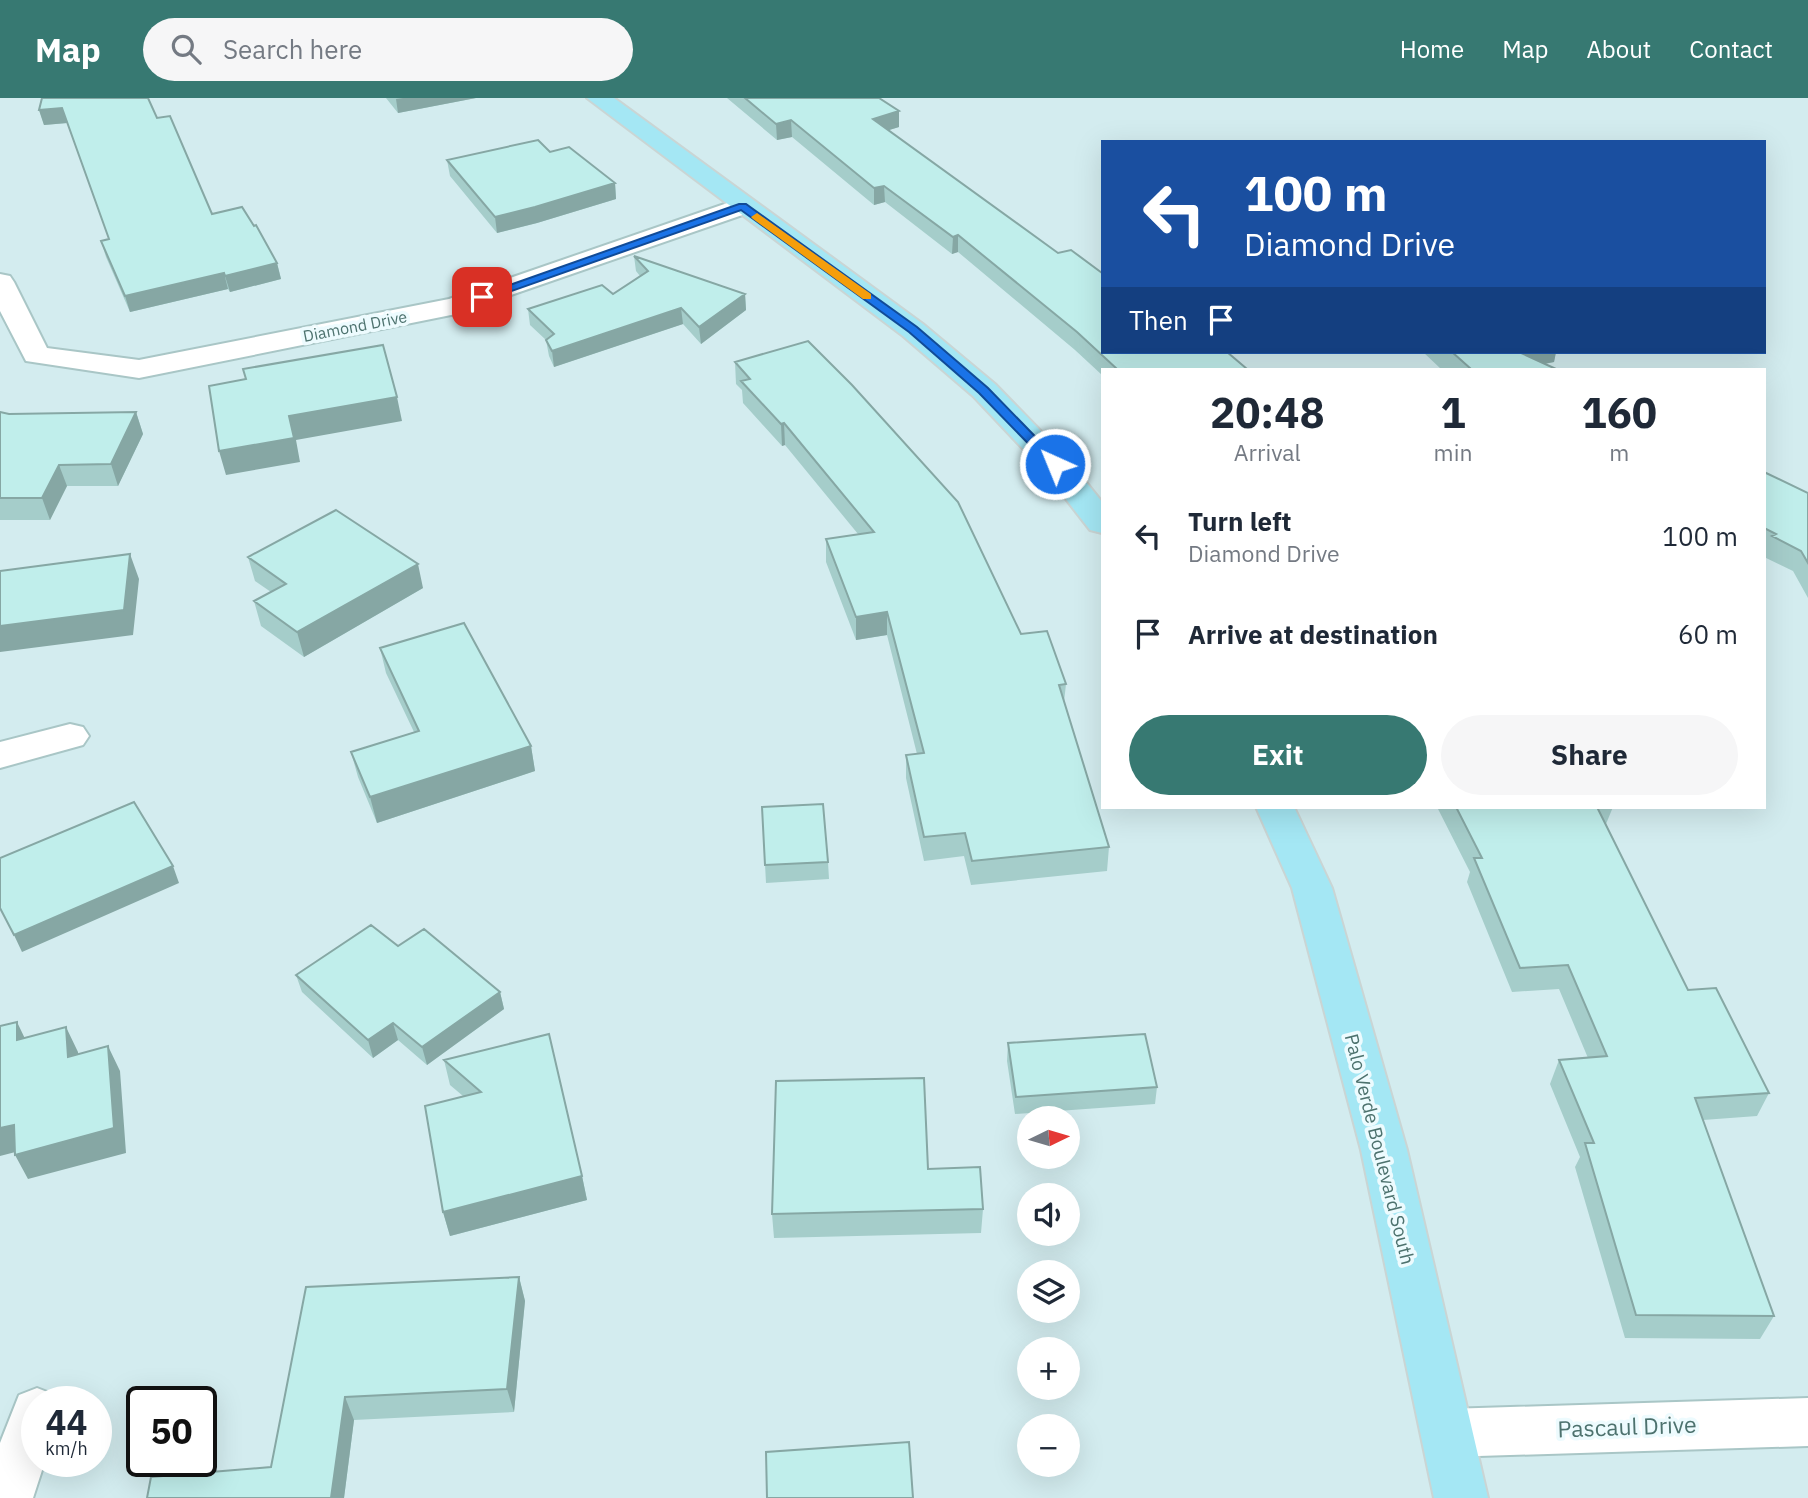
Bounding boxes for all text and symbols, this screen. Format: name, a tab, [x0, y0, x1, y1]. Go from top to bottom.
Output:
search box	[143, 18, 633, 81]
text: Map	[35, 28, 101, 71]
icon: search	[167, 30, 205, 68]
text: Search here	[223, 32, 362, 66]
text: Home	[1400, 33, 1464, 65]
text: Map	[1502, 33, 1548, 65]
text: About	[1586, 33, 1651, 65]
text: Contact	[1689, 33, 1773, 65]
text: 100 m	[1244, 161, 1388, 224]
icon: left	[1129, 168, 1220, 259]
text: Diamond Drive	[1244, 223, 1455, 265]
pin	[452, 267, 512, 327]
icon: arrive	[463, 278, 501, 316]
icon: arrive	[1202, 301, 1240, 339]
text: Then	[1129, 303, 1188, 337]
street label: Diamond Drive	[301, 306, 409, 346]
text: 20:48	[1210, 385, 1325, 440]
text: 1	[1440, 385, 1466, 440]
text: 160	[1581, 385, 1657, 440]
position arrow	[1018, 427, 1092, 501]
text: Arrival	[1234, 437, 1301, 467]
text: min	[1434, 437, 1472, 467]
text: m	[1609, 437, 1629, 467]
text: Turn left	[1188, 504, 1291, 538]
icon: left	[1129, 517, 1167, 555]
text: 100 m	[1662, 519, 1738, 553]
text: Diamond Drive	[1188, 538, 1340, 568]
icon: arrive	[1129, 615, 1167, 653]
text: Arrive at destination	[1188, 617, 1438, 651]
text: 60 m	[1678, 617, 1738, 651]
button: Exit	[1129, 715, 1427, 795]
button: Share	[1441, 715, 1738, 795]
street label: Palo Verde Boulevard South	[1340, 1031, 1420, 1267]
north arrow	[1017, 1106, 1080, 1169]
map controls	[1017, 1106, 1080, 1477]
button: sound	[1017, 1183, 1080, 1246]
button: layers	[1017, 1260, 1080, 1323]
button: +	[1017, 1337, 1080, 1400]
speed limit sign: 50	[126, 1386, 217, 1477]
text: 44	[45, 1399, 88, 1445]
street label: Pascaul Drive	[1557, 1409, 1697, 1443]
button: −	[1017, 1414, 1080, 1477]
text: km/h	[45, 1437, 88, 1460]

